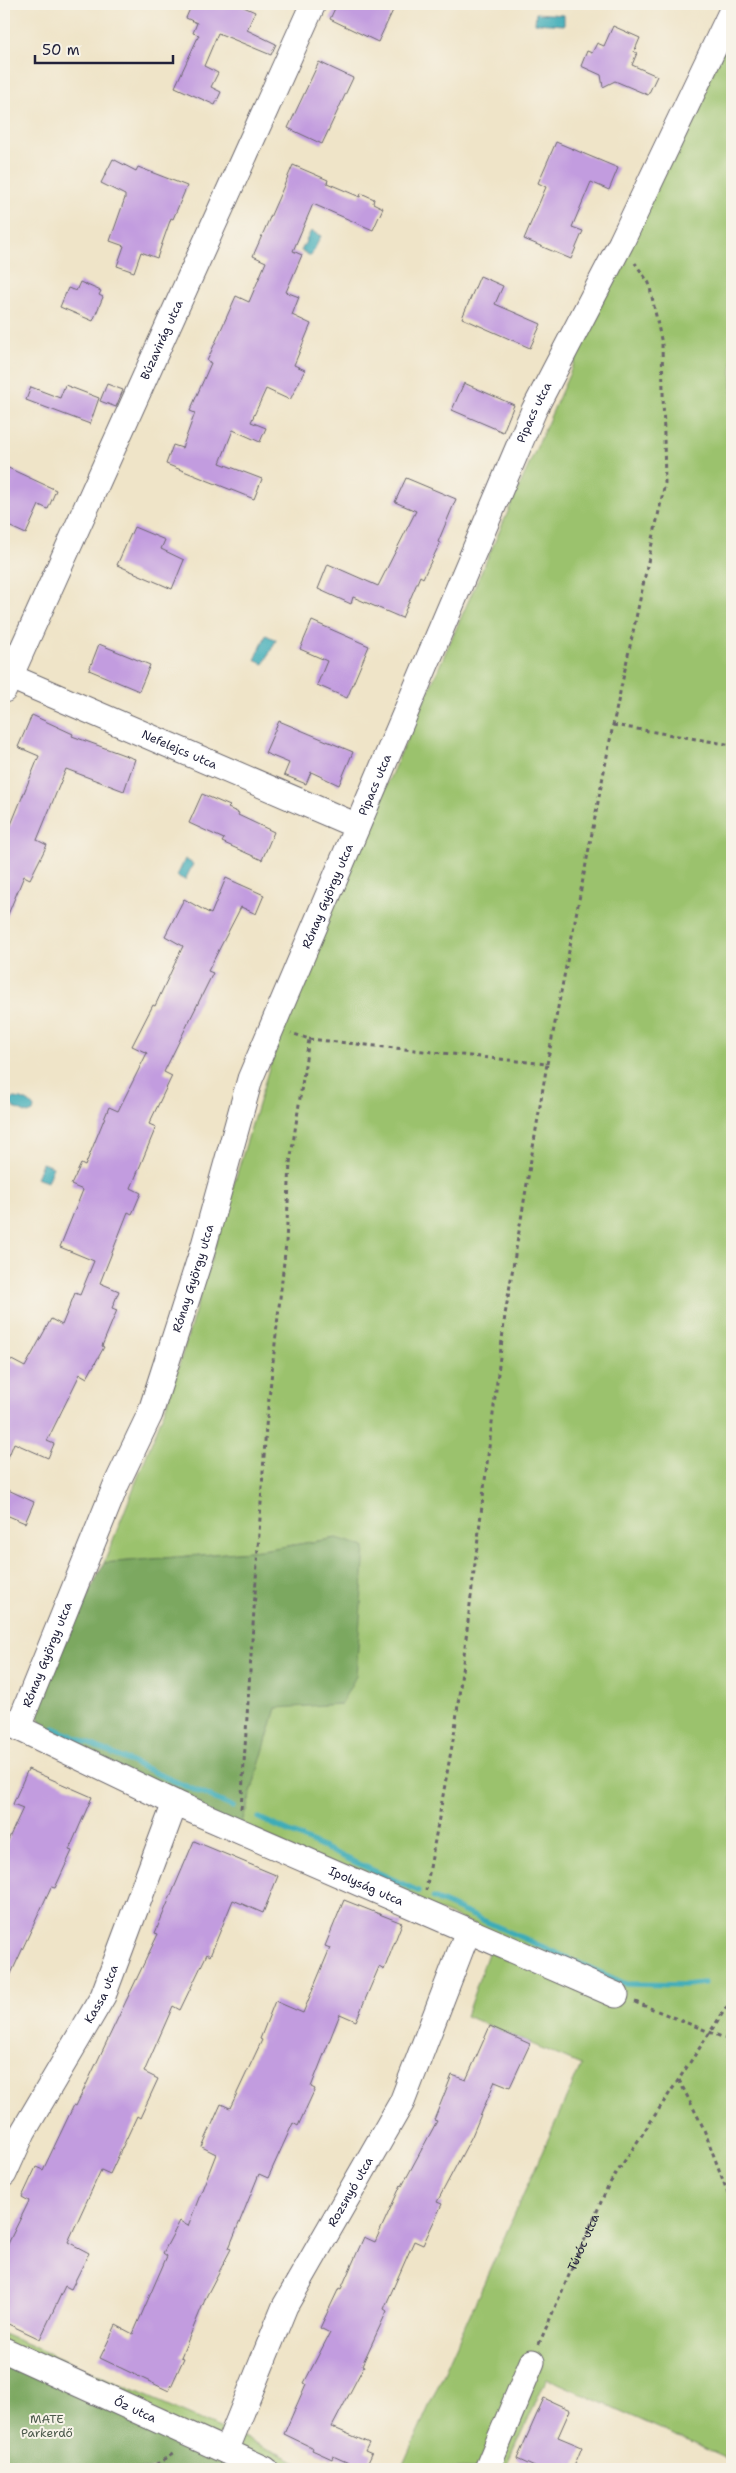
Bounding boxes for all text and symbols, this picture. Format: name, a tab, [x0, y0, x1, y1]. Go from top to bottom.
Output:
scale bar	[35, 32, 172, 64]
text: 50 m	[42, 40, 80, 60]
street label: Búzavirág utca	[137, 297, 187, 382]
street label: Pipacs utca	[513, 379, 555, 445]
street label: Nefelejcs utca	[139, 726, 220, 773]
street label: Pipacs utca	[355, 751, 395, 818]
street label: Rónay György utca	[298, 841, 357, 951]
street label: Rónay György utca	[169, 1222, 217, 1335]
street label: Rónay György utca	[19, 1599, 76, 1710]
street label: Ipolyság utca	[326, 1863, 406, 1910]
street label: Kassa utca	[81, 1962, 122, 2026]
street label: Rozsnyó utca	[324, 2154, 377, 2230]
street label: Túróc utca	[564, 2211, 603, 2273]
street label: Őz utca	[111, 2393, 159, 2427]
park label: MATE Parkerdő	[21, 2411, 73, 2441]

